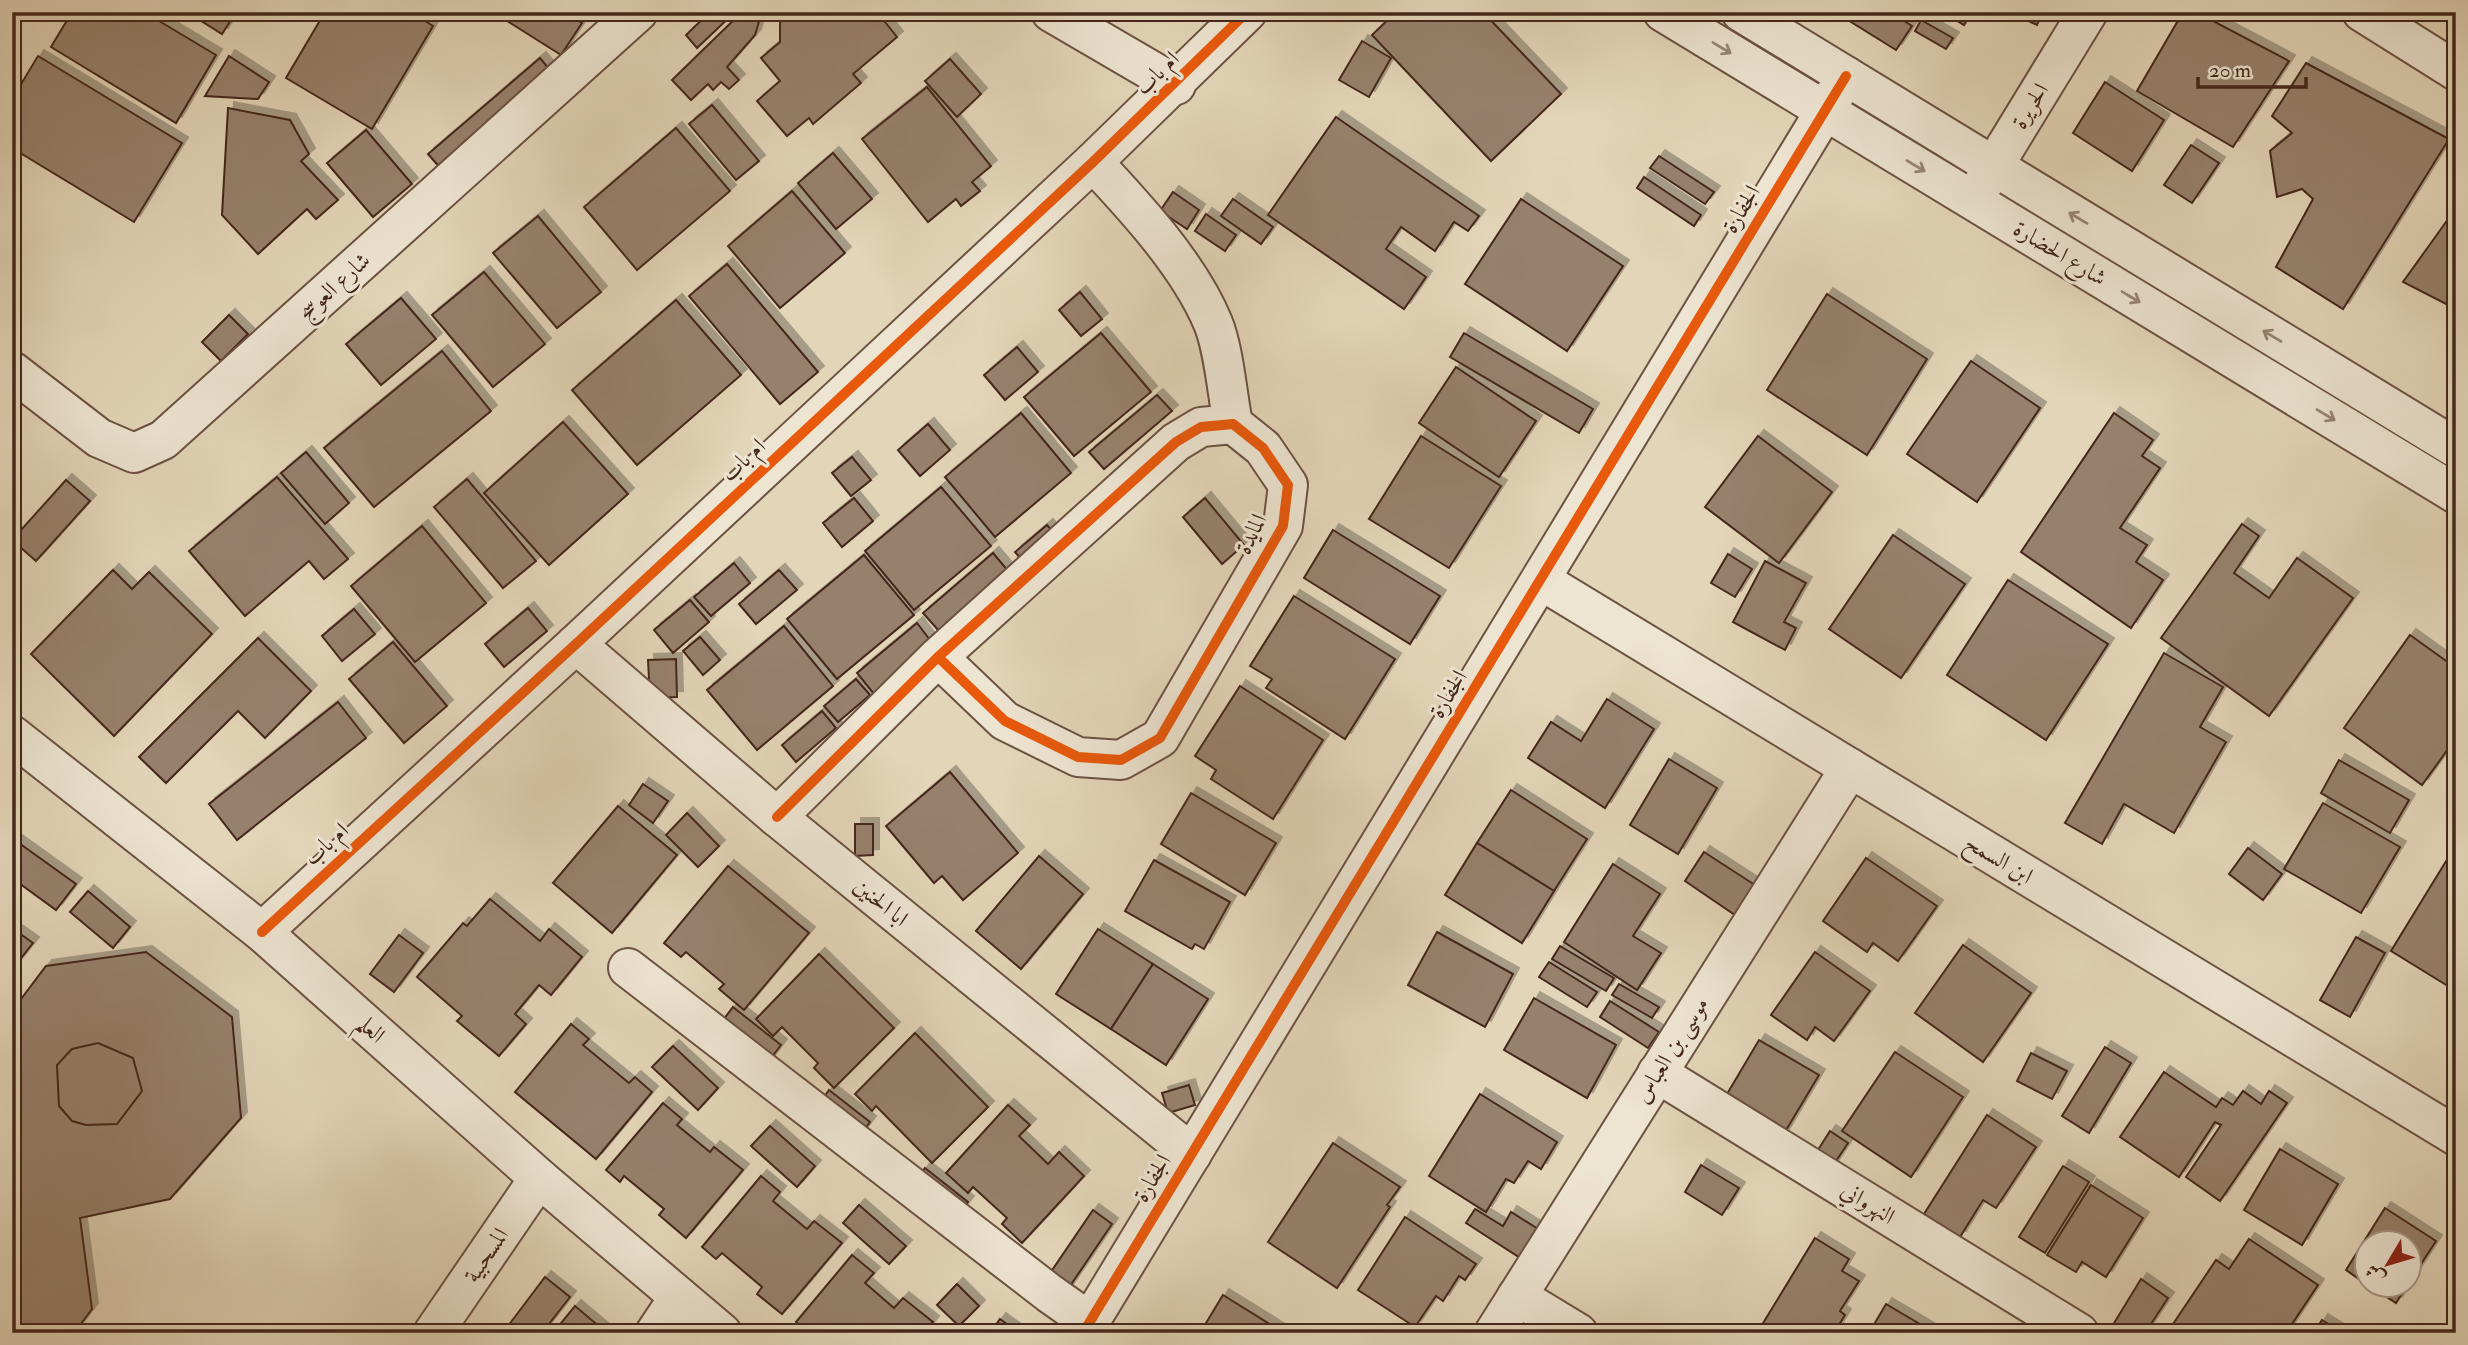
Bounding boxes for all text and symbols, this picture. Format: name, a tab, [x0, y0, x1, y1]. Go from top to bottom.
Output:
one-way arrow	[1711, 41, 1731, 55]
street label: ام باب	[1129, 45, 1189, 105]
scale bar	[2198, 46, 2307, 90]
text: 20 m	[2209, 57, 2251, 84]
street label: الحريرة	[2005, 78, 2055, 134]
one-way arrow	[1906, 159, 1926, 173]
street label: الجفارة	[1715, 180, 1767, 238]
one-way arrow	[2068, 210, 2088, 224]
street label: شارع الحضارة	[2005, 214, 2112, 296]
street label: شارع العوسج	[292, 246, 380, 330]
one-way arrow	[2121, 290, 2141, 304]
one-way arrow	[2262, 329, 2282, 343]
one-way arrow	[2315, 408, 2335, 422]
street label: ام باب	[714, 432, 775, 492]
street label: المايدة	[1229, 509, 1273, 559]
street label: الجفارة	[1422, 665, 1474, 723]
street label: ام باب	[297, 816, 358, 876]
street label: ابن السمح	[1957, 827, 2038, 896]
street label: ابا الحنين	[848, 871, 914, 933]
street label: موسى بن العباس	[1627, 992, 1717, 1109]
street label: العلم	[345, 1009, 391, 1055]
street label: الجفارة	[1126, 1149, 1178, 1207]
street label: النهرواني	[1833, 1175, 1901, 1234]
street label: المسحبية	[457, 1222, 515, 1288]
north arrow	[2352, 1230, 2422, 1300]
text: ش	[2360, 1259, 2391, 1289]

